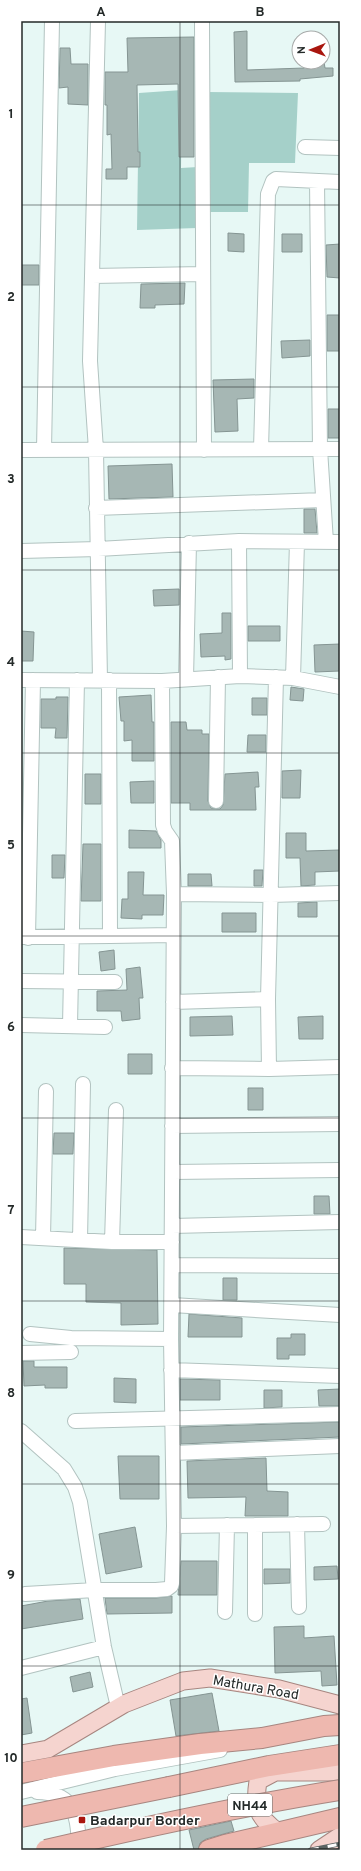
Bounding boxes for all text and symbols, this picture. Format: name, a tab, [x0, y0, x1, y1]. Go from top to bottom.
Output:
text: A	[96, 5, 106, 21]
text: B	[256, 5, 265, 21]
north arrow	[291, 30, 331, 70]
text: N	[295, 46, 309, 54]
text: 1	[8, 107, 14, 123]
text: 2	[7, 290, 15, 306]
text: 3	[7, 472, 15, 488]
text: 4	[7, 655, 15, 671]
text: 5	[7, 838, 15, 854]
text: 6	[7, 1020, 15, 1036]
text: 7	[8, 1203, 15, 1219]
text: 8	[7, 1386, 15, 1402]
text: 9	[7, 1568, 15, 1584]
street label: Mathura Road	[211, 1673, 300, 1704]
text: 10	[4, 1751, 18, 1767]
road number: NH44	[228, 1794, 272, 1816]
place label: Badarpur Border	[90, 1813, 200, 1830]
marker: Badarpur Border	[77, 1815, 87, 1825]

